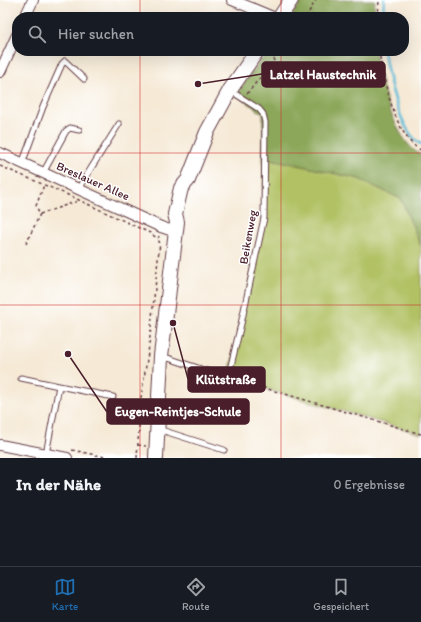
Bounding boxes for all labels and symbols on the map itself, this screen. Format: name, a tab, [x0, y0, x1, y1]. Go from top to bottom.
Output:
callout: Latzel Haustechnik	[262, 62, 385, 87]
text: Latzel Haustechnik	[270, 67, 377, 82]
street label: Breslauer Allee	[54, 159, 132, 203]
street label: Beikenweg	[236, 208, 260, 265]
callout: Klütstraße	[188, 367, 265, 392]
text: Klütstraße	[196, 372, 256, 387]
callout: Eugen-Reintjes-Schule	[107, 399, 249, 424]
text: Eugen-Reintjes-Schule	[115, 404, 241, 420]

